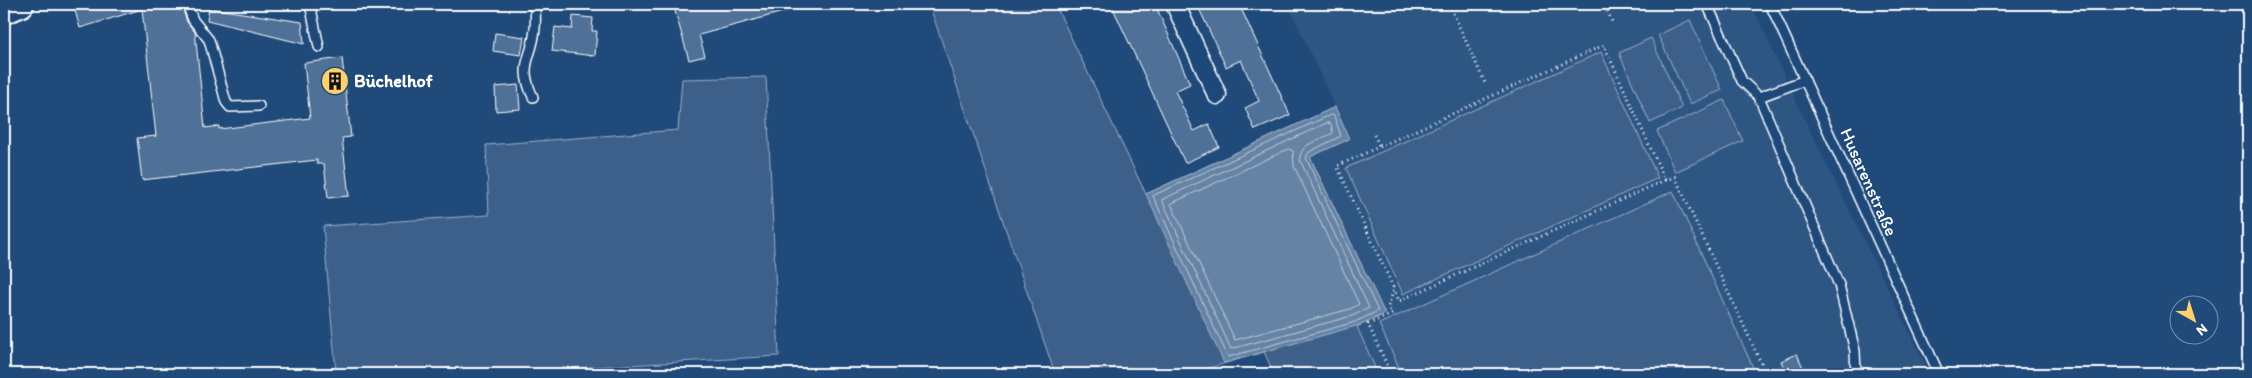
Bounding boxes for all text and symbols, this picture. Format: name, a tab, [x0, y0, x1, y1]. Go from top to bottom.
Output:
building icon: Büchelhof	[320, 66, 350, 96]
place label: Büchelhof	[354, 70, 433, 92]
street label: Husarenstraße	[1835, 125, 1903, 239]
north arrow	[2170, 296, 2220, 346]
text: N	[2193, 320, 2211, 339]

